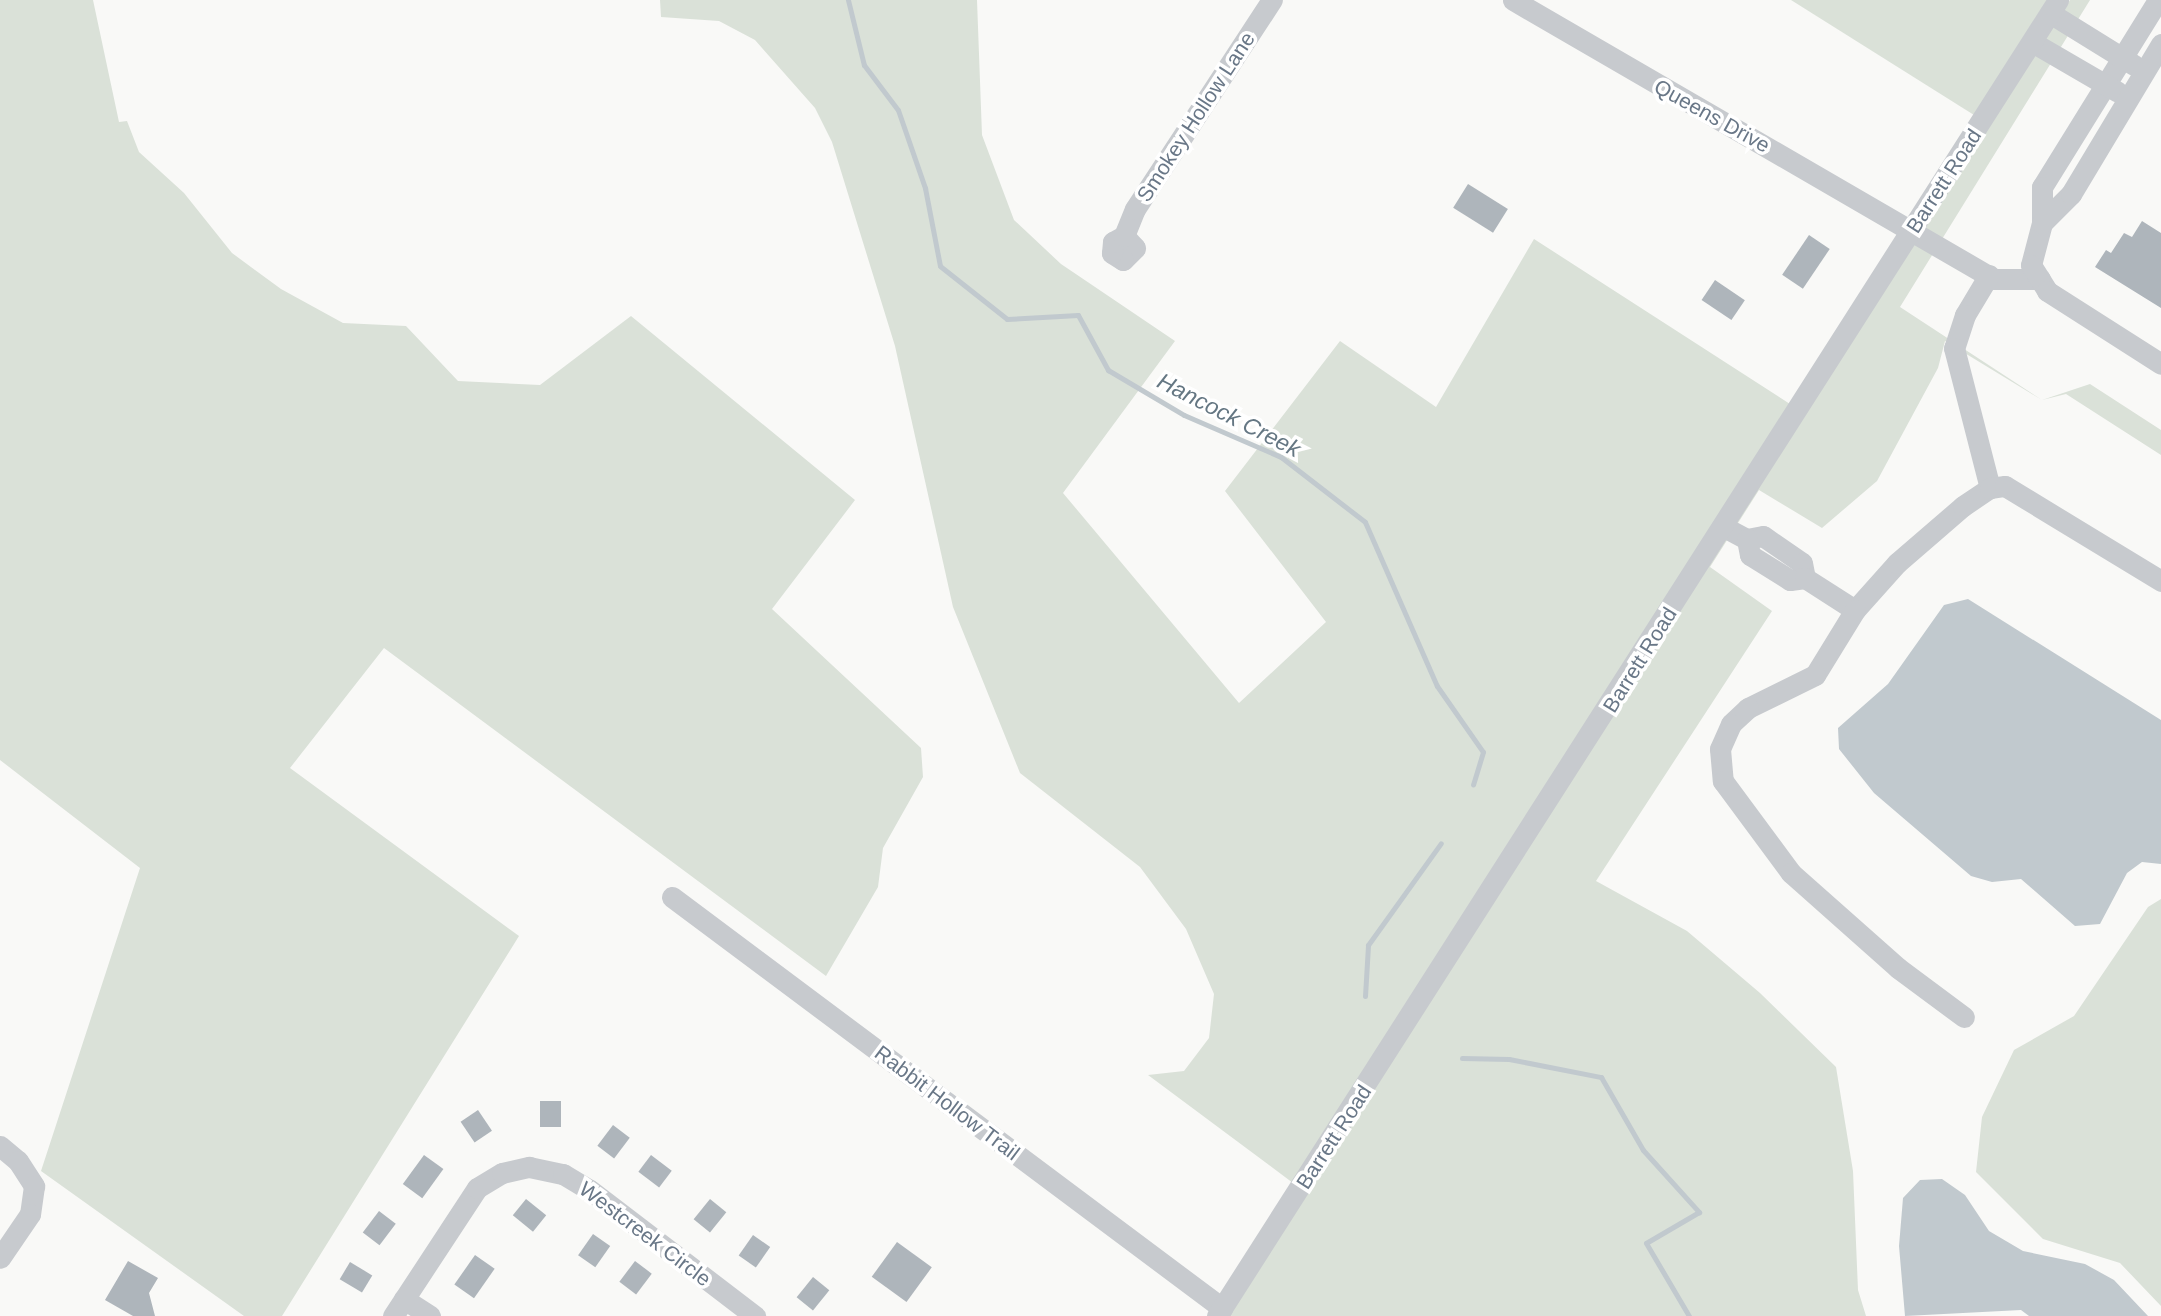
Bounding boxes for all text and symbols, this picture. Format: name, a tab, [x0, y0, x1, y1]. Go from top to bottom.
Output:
street label: Smokey Hollow Lane	[1132, 27, 1260, 207]
street label: Queens Drive	[1650, 74, 1774, 158]
street label: Barrett Road	[1901, 124, 1987, 238]
water label: Hancock Creek	[1153, 367, 1305, 463]
street label: Barrett Road	[1598, 603, 1682, 717]
street label: Rabbit Hollow Trail	[869, 1040, 1025, 1166]
street label: Barrett Road	[1291, 1080, 1377, 1194]
street label: Westcreek Circle	[574, 1176, 716, 1292]

